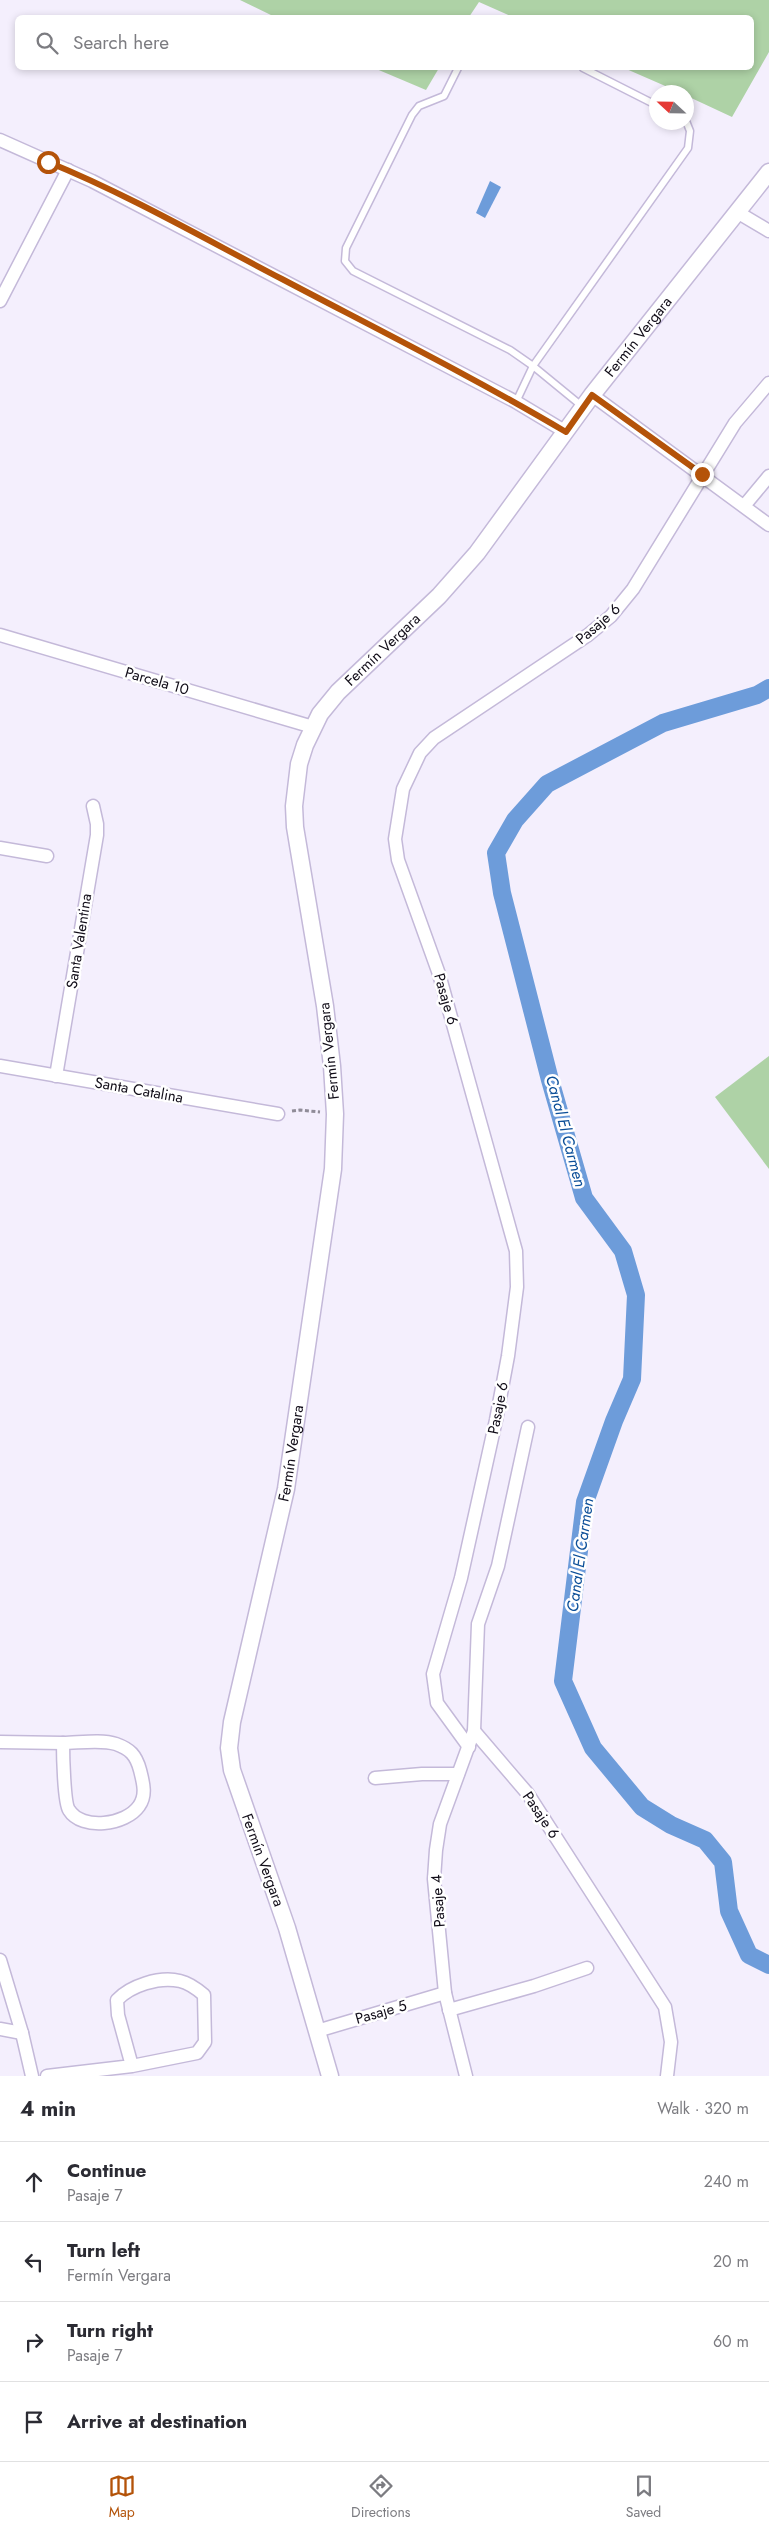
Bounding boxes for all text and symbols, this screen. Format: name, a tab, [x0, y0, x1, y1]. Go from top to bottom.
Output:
search box	[15, 15, 754, 70]
icon: search	[33, 29, 61, 57]
text: Search here	[73, 29, 169, 56]
north arrow	[649, 85, 694, 130]
route start	[37, 151, 60, 174]
street label: Fermín Vergara	[599, 292, 677, 382]
route end	[691, 463, 714, 486]
street label: Pasaje 6	[571, 598, 625, 650]
street label: Fermín Vergara	[340, 608, 425, 691]
street label: Parcela 10	[122, 661, 192, 701]
street label: Santa Valentina	[61, 892, 97, 990]
street label: Pasaje 6	[428, 971, 464, 1027]
street label: Fermín Vergara	[313, 1001, 345, 1101]
street label: Santa Catalina	[93, 1071, 185, 1109]
water label: Canal El Carmen	[540, 1073, 592, 1189]
street label: Pasaje 6	[482, 1380, 514, 1436]
street label: Fermín Vergara	[272, 1404, 309, 1504]
water label: Canal El Carmen	[561, 1497, 599, 1613]
street label: Pasaje 6	[517, 1787, 565, 1843]
street label: Fermín Vergara	[236, 1810, 290, 1910]
street label: Pasaje 4	[425, 1874, 451, 1928]
street label: Pasaje 5	[353, 1994, 409, 2030]
text: 4 min	[20, 2094, 76, 2124]
text: Walk · 320 m	[657, 2097, 749, 2120]
text: Continue	[67, 2157, 146, 2184]
icon: ahead	[20, 2168, 48, 2196]
text: 240 m	[704, 2170, 749, 2193]
text: Pasaje 7	[67, 2184, 123, 2207]
text: Turn left	[67, 2237, 140, 2264]
icon: left	[20, 2248, 48, 2276]
text: 20 m	[713, 2250, 749, 2273]
text: Fermín Vergara	[67, 2264, 171, 2287]
text: Turn right	[67, 2317, 153, 2344]
icon: right	[20, 2328, 48, 2356]
text: 60 m	[713, 2330, 749, 2353]
text: Pasaje 7	[67, 2344, 123, 2367]
icon: arrive	[20, 2408, 48, 2436]
text: Arrive at destination	[67, 2408, 247, 2435]
tab: Map	[108, 2472, 136, 2522]
tab: Directions	[351, 2472, 410, 2522]
tab: Saved	[626, 2472, 661, 2522]

